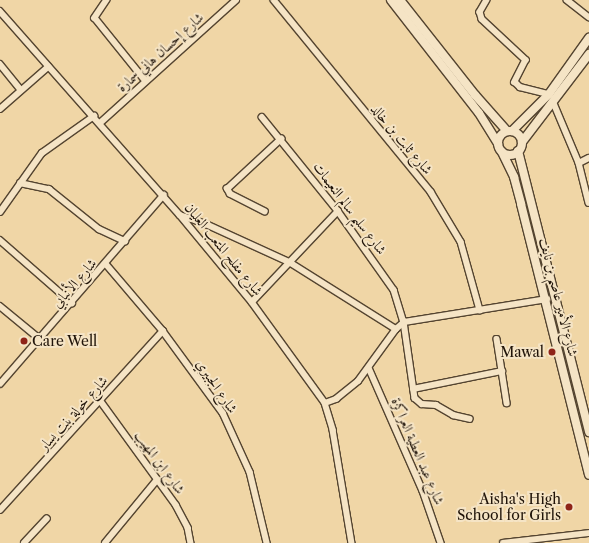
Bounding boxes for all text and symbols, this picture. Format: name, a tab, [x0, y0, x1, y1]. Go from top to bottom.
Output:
street label: شارع إحسان هاني سمارة	[113, 9, 207, 95]
street label: شارع ثابت بن خالد	[368, 100, 436, 178]
street label: شارع سليم سالم النعيمات	[310, 158, 390, 258]
street label: شارع مفلح المتعب العليان	[181, 199, 267, 299]
street label: شارع الأمير عاصم بن نايف	[536, 236, 582, 358]
street label: شارع الأنبابي	[48, 255, 100, 311]
place label: Care Well	[32, 333, 98, 349]
marker: Care Well	[19, 336, 29, 346]
place label: Mawal	[500, 344, 544, 360]
marker: Mawal	[547, 347, 557, 357]
street label: شارع الجبيري	[193, 356, 241, 416]
street label: شارع خولة بنت يسار	[35, 372, 111, 454]
street label: شارع عبد العطية العراكزة	[388, 395, 448, 507]
street label: شارع ابن المهيب	[131, 427, 189, 497]
place label: Aisha's High School for Girls	[457, 491, 561, 524]
marker: Aisha's High School for Girls	[564, 502, 574, 512]

